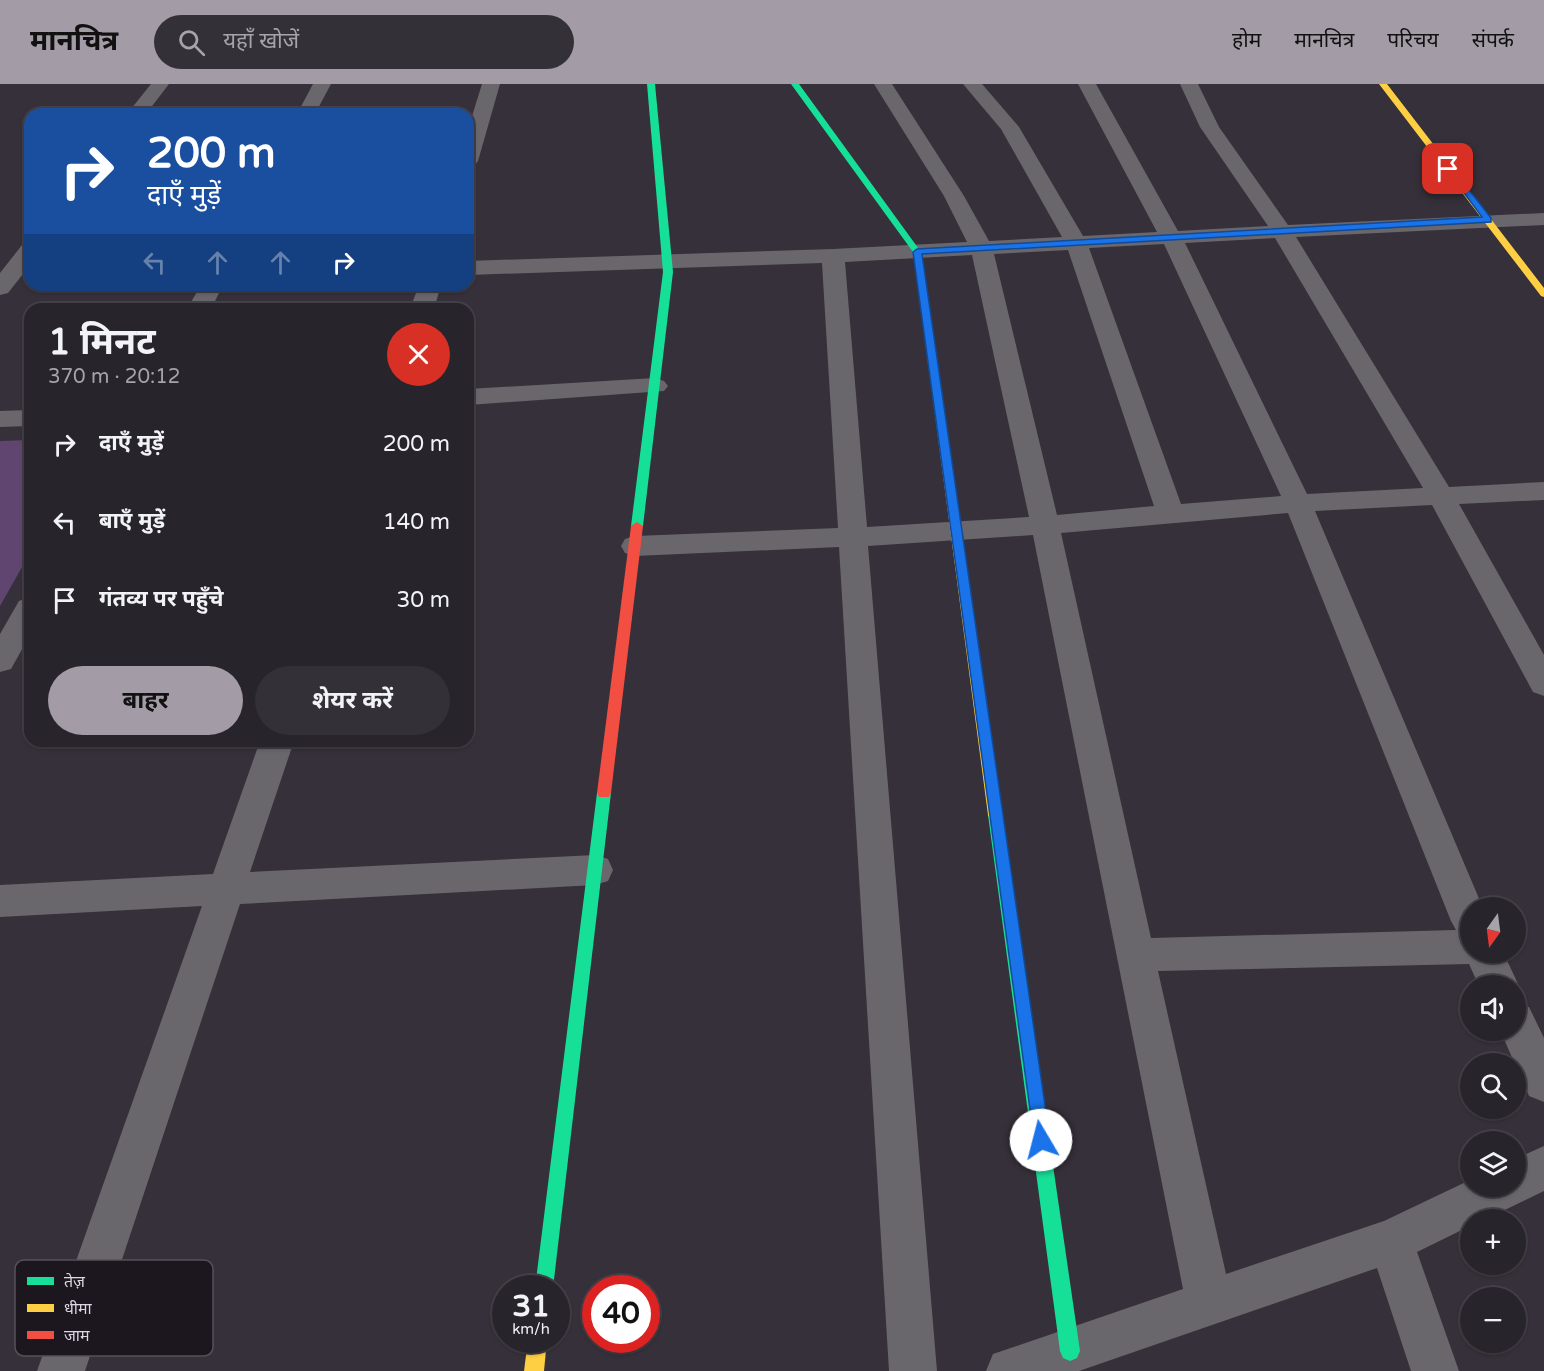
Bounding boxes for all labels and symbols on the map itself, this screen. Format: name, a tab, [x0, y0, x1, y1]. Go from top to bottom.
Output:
pin	[1422, 143, 1473, 194]
north arrow	[1460, 897, 1526, 963]
position arrow	[1009, 1108, 1073, 1172]
legend	[15, 1260, 213, 1356]
text: तेज़	[64, 1272, 86, 1292]
speed limit sign: 40	[582, 1275, 660, 1353]
text: धीमा	[64, 1299, 93, 1319]
text: जाम	[64, 1326, 90, 1346]

